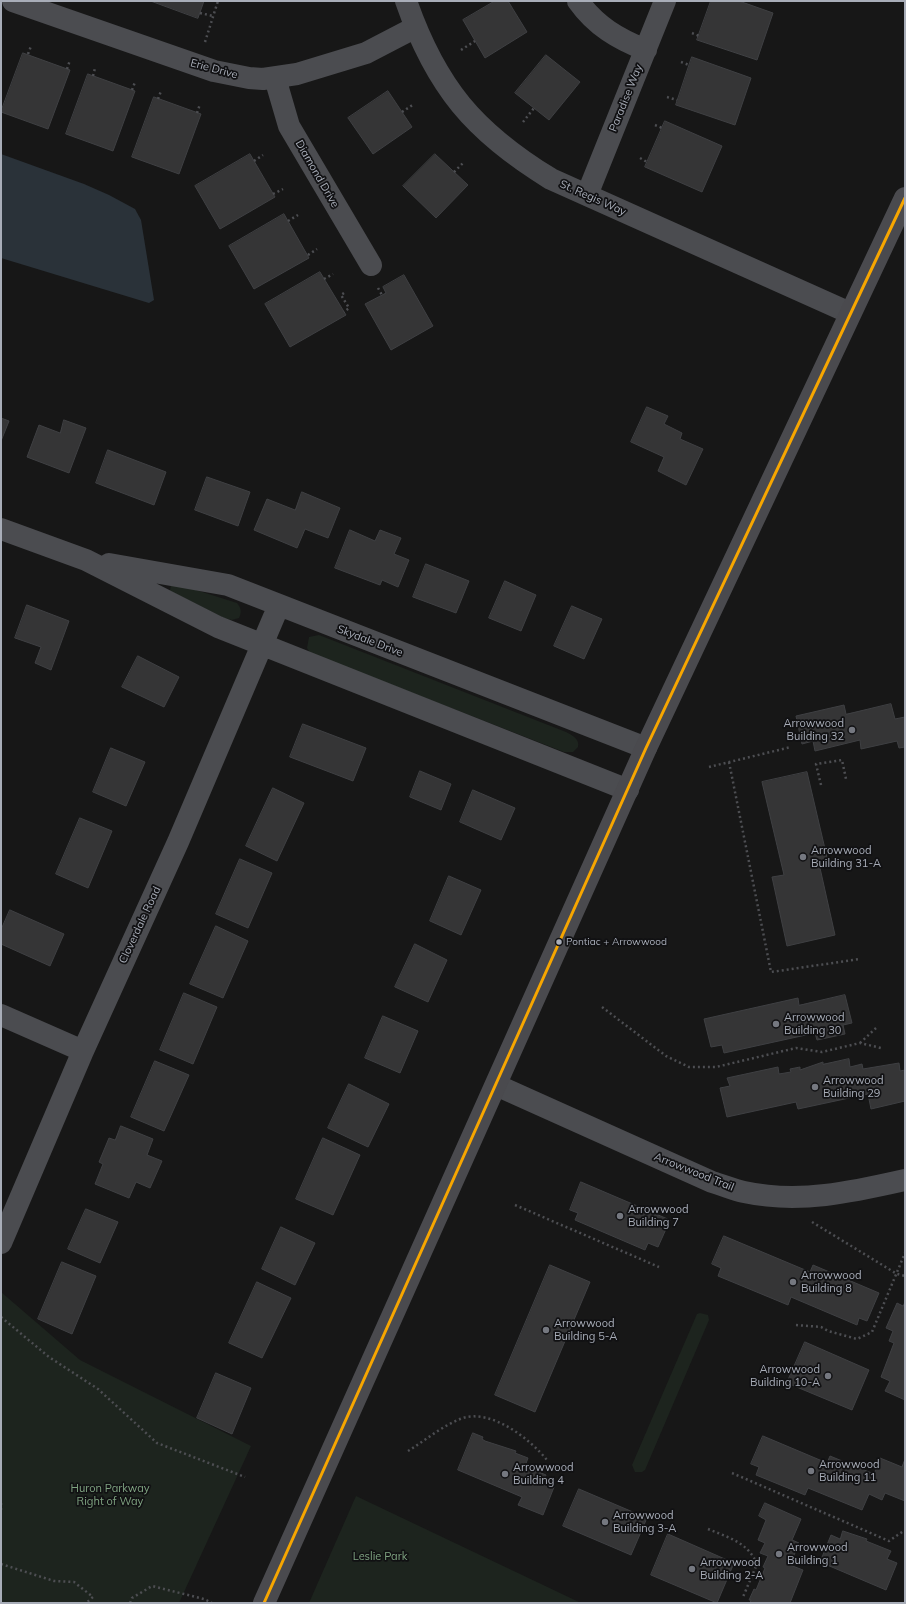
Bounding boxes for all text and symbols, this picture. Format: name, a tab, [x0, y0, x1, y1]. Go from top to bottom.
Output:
street label: Erie Drive	[189, 56, 239, 82]
street label: Paradise Way	[606, 62, 646, 134]
street label: Diamond Drive	[292, 138, 342, 210]
street label: St. Regis Way	[558, 177, 628, 219]
street label: Skydale Drive	[335, 622, 405, 660]
place label: Arrowwood Building 32	[783, 717, 844, 743]
marker: Arrowwood Building 32	[847, 725, 857, 735]
place label: Arrowwood Building 31-A	[811, 844, 881, 870]
marker: Arrowwood Building 31-A	[798, 852, 808, 862]
street label: Cloverdale Road	[116, 884, 164, 966]
place label: Pontiac + Arrowwood	[566, 936, 667, 948]
marker: Pontiac + Arrowwood	[554, 937, 564, 947]
place label: Arrowwood Building 30	[784, 1011, 845, 1037]
marker: Arrowwood Building 30	[771, 1019, 781, 1029]
place label: Arrowwood Building 29	[823, 1074, 884, 1100]
marker: Arrowwood Building 29	[810, 1082, 820, 1092]
street label: Arrowwood Trail	[652, 1150, 736, 1194]
place label: Arrowwood Building 7	[628, 1203, 689, 1229]
marker: Arrowwood Building 7	[615, 1211, 625, 1221]
place label: Arrowwood Building 8	[801, 1269, 862, 1295]
marker: Arrowwood Building 8	[788, 1277, 798, 1287]
place label: Arrowwood Building 5-A	[554, 1317, 617, 1343]
marker: Arrowwood Building 5-A	[541, 1325, 551, 1335]
place label: Arrowwood Building 10-A	[750, 1363, 820, 1389]
marker: Arrowwood Building 10-A	[823, 1371, 833, 1381]
place label: Arrowwood Building 11	[819, 1458, 880, 1484]
place label: Arrowwood Building 4	[513, 1461, 574, 1487]
marker: Arrowwood Building 11	[806, 1466, 816, 1476]
marker: Arrowwood Building 4	[500, 1469, 510, 1479]
park label: Huron Parkway Right of Way	[70, 1482, 150, 1508]
place label: Arrowwood Building 3-A	[613, 1509, 676, 1535]
marker: Arrowwood Building 3-A	[600, 1517, 610, 1527]
place label: Arrowwood Building 1	[787, 1541, 848, 1567]
marker: Arrowwood Building 1	[774, 1549, 784, 1559]
park label: Leslie Park	[353, 1550, 407, 1564]
place label: Arrowwood Building 2-A	[700, 1556, 763, 1582]
marker: Arrowwood Building 2-A	[687, 1564, 697, 1574]

